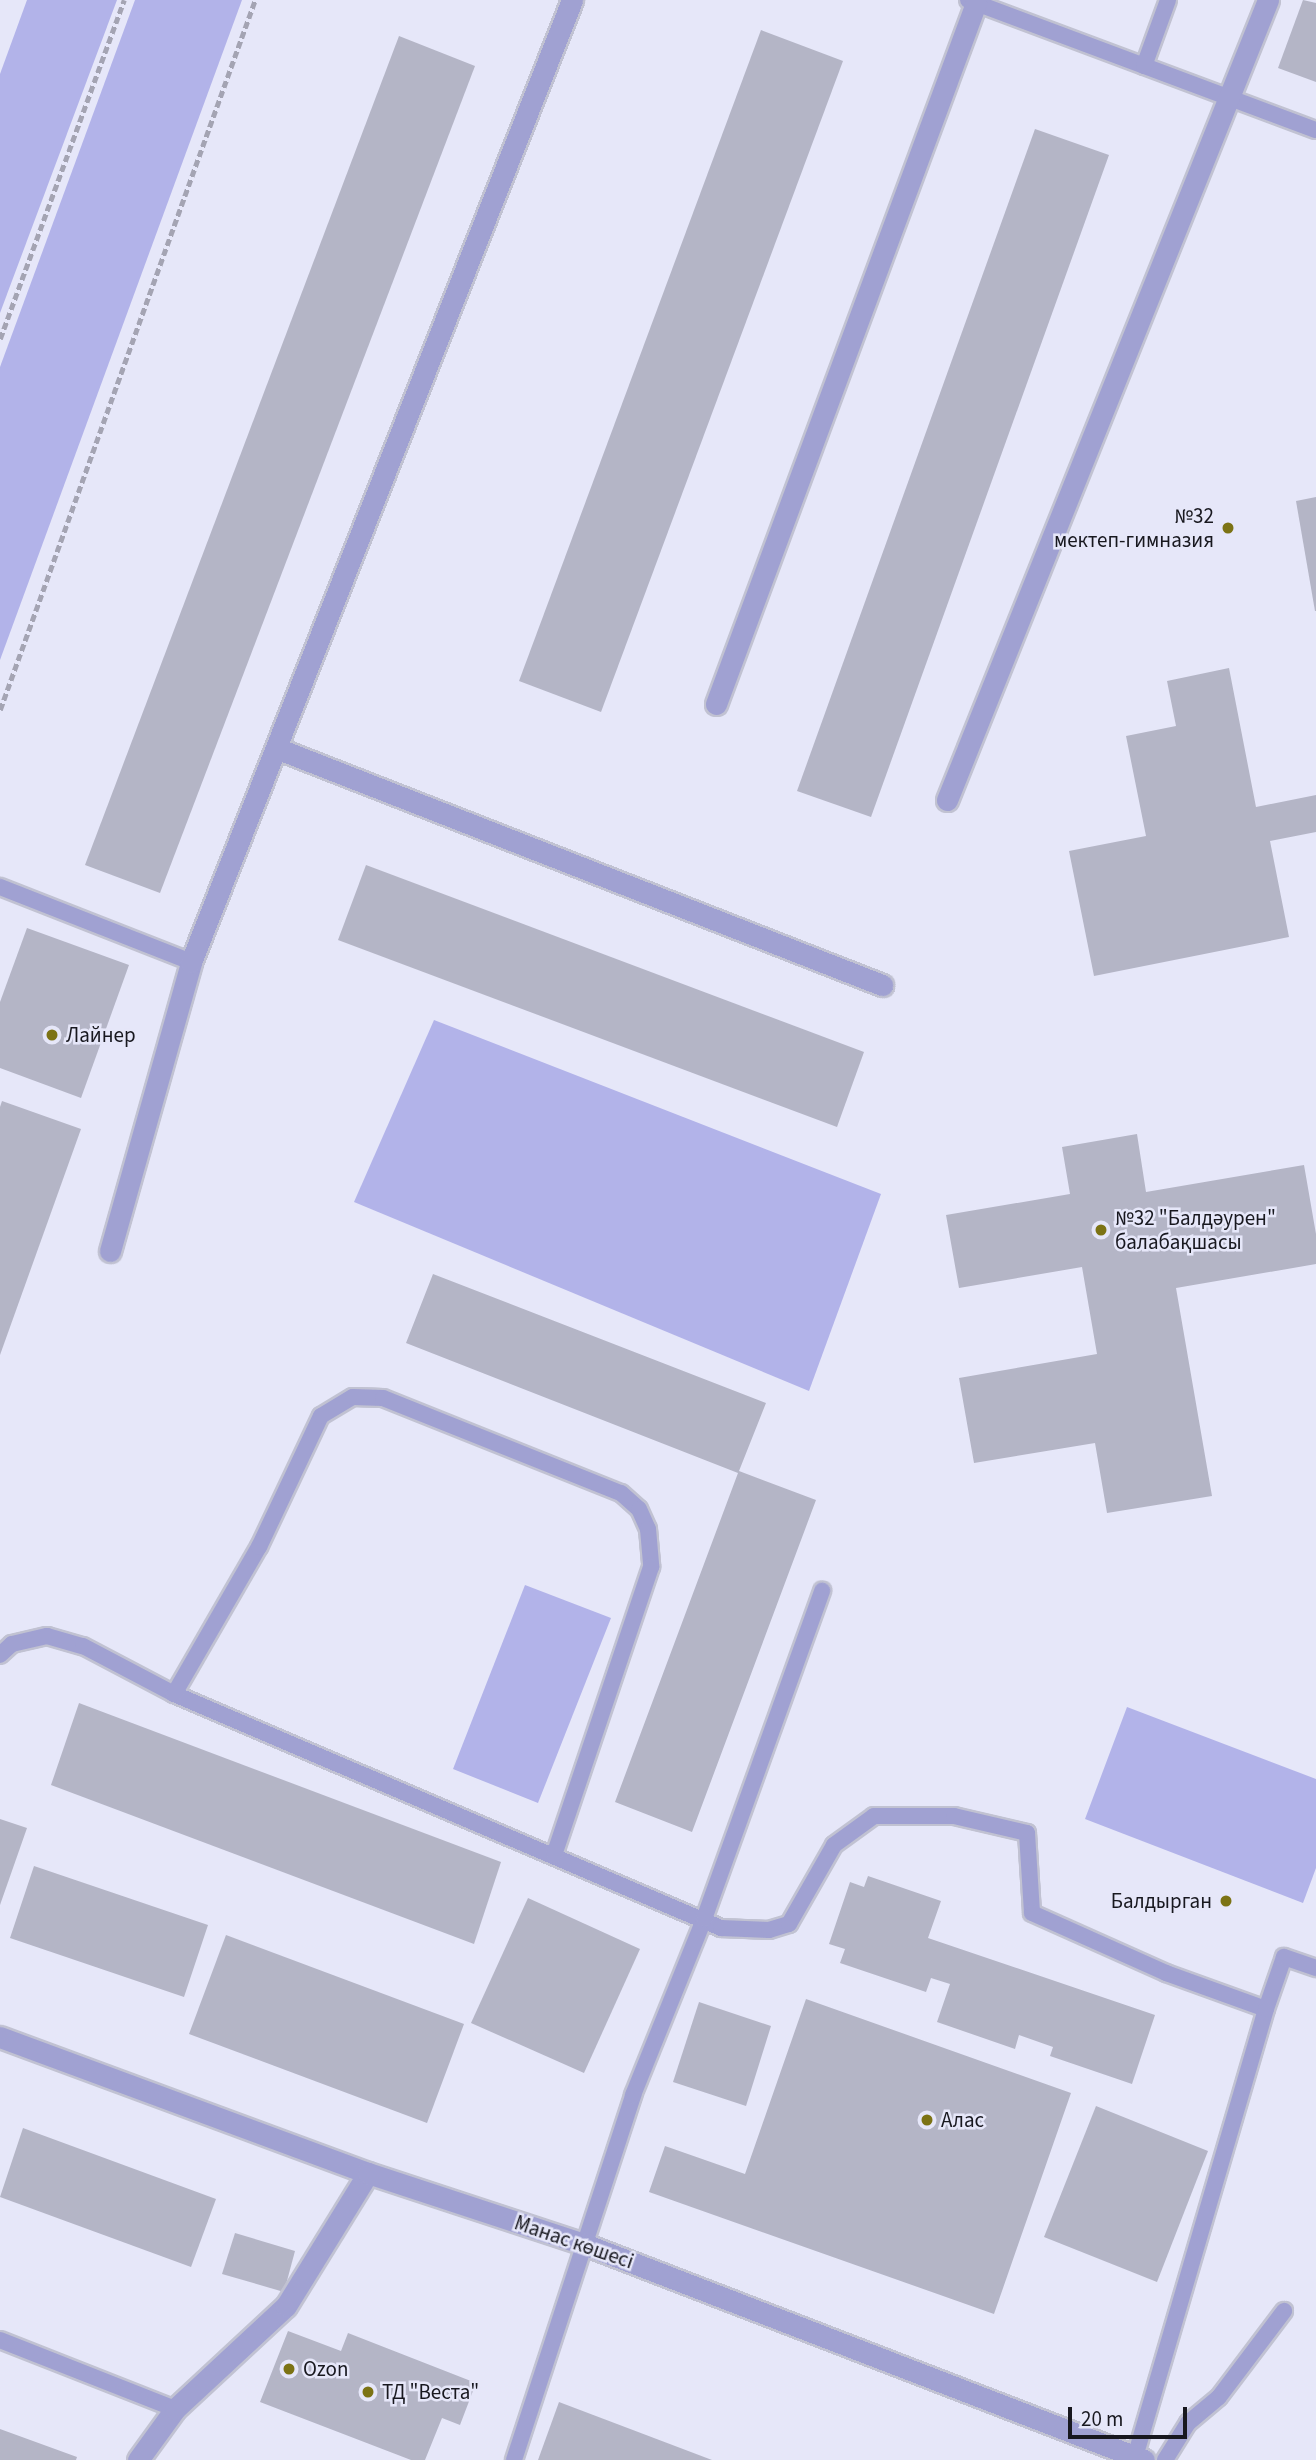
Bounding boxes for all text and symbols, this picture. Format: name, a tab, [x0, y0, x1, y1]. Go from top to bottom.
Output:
place label: №32 мектеп-гимназия	[1054, 503, 1214, 553]
marker: №32 мектеп-гимназия	[1220, 520, 1236, 536]
place label: Лайнер	[66, 1022, 136, 1048]
marker: Лайнер	[44, 1027, 60, 1043]
place label: №32 "Балдәурен" балабақшасы	[1115, 1205, 1276, 1255]
marker: №32 "Балдәурен" балабақшасы	[1093, 1222, 1109, 1238]
place label: Балдырган	[1111, 1888, 1212, 1914]
marker: Балдырган	[1218, 1893, 1234, 1909]
place label: Алас	[941, 2107, 984, 2133]
marker: Алас	[919, 2112, 935, 2128]
street label: Манас көшесі	[511, 2210, 637, 2274]
place label: Ozon	[303, 2356, 348, 2382]
marker: Ozon	[281, 2361, 297, 2377]
place label: ТД "Веста"	[382, 2379, 479, 2405]
marker: ТД "Веста"	[360, 2384, 376, 2400]
scale bar	[1071, 2394, 1190, 2438]
text: 20 m	[1081, 2404, 1123, 2434]

